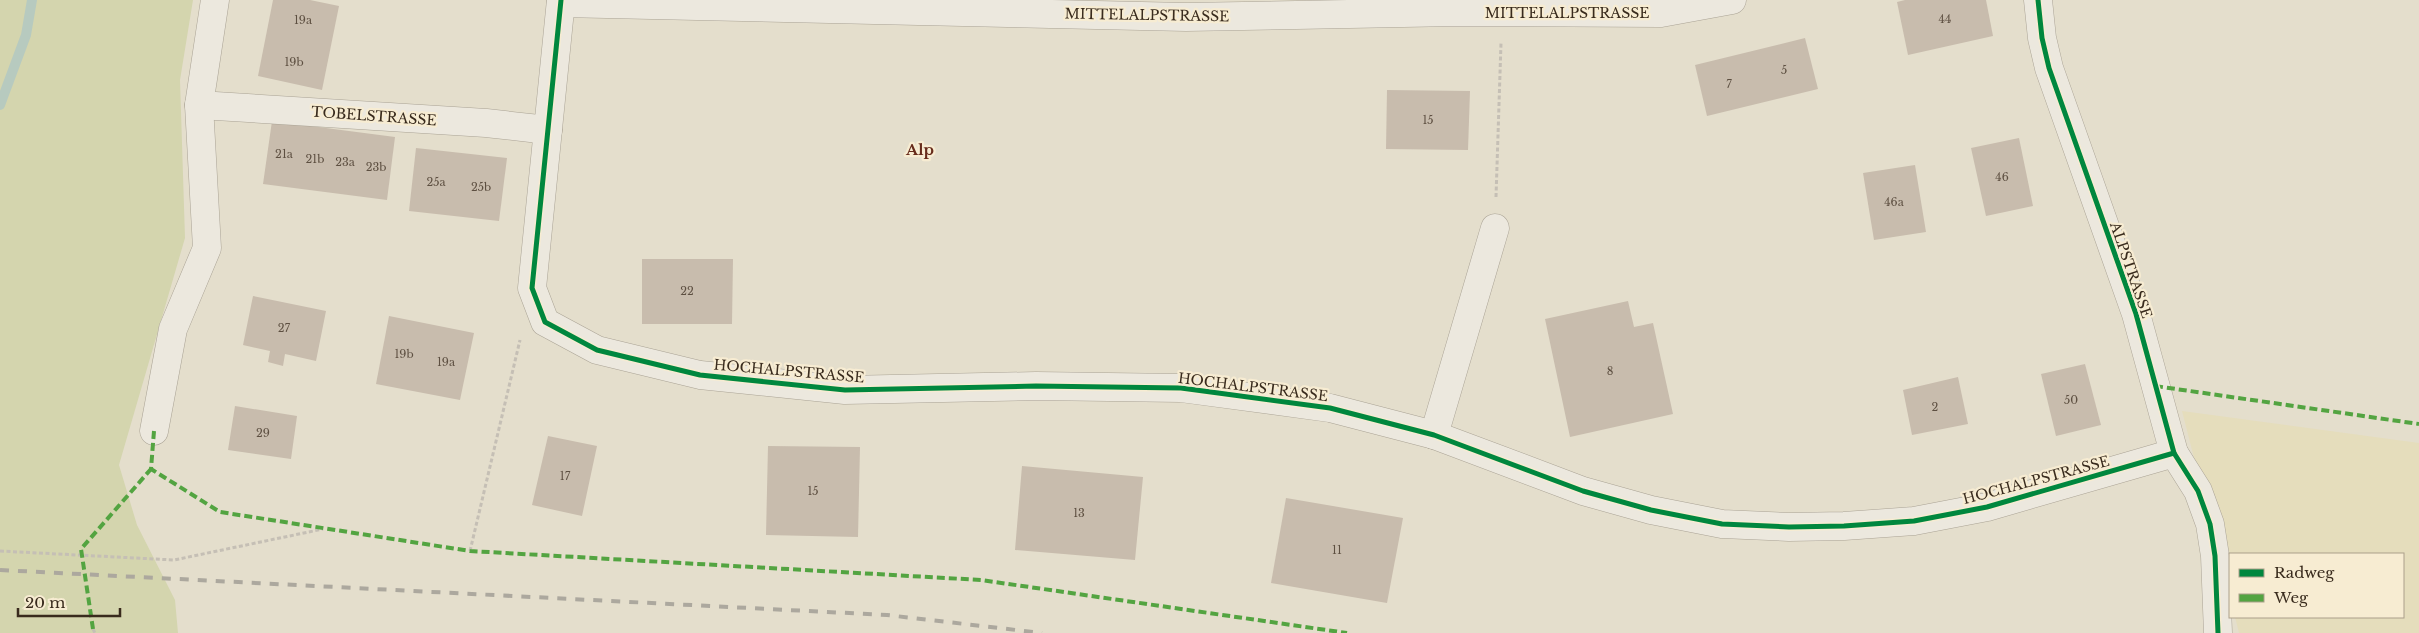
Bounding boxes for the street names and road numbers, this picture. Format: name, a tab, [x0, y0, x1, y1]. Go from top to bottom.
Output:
street label: MITTELALPSTRASSE	[1485, 4, 1649, 22]
street label: MITTELALPSTRASSE	[1064, 5, 1230, 25]
street label: TOBELSTRASSE	[311, 103, 437, 129]
street label: ALPSTRASSE	[2106, 218, 2156, 321]
street label: HOCHALPSTRASSE	[713, 355, 865, 387]
street label: HOCHALPSTRASSE	[1177, 369, 1329, 405]
street label: HOCHALPSTRASSE	[1961, 452, 2111, 508]

